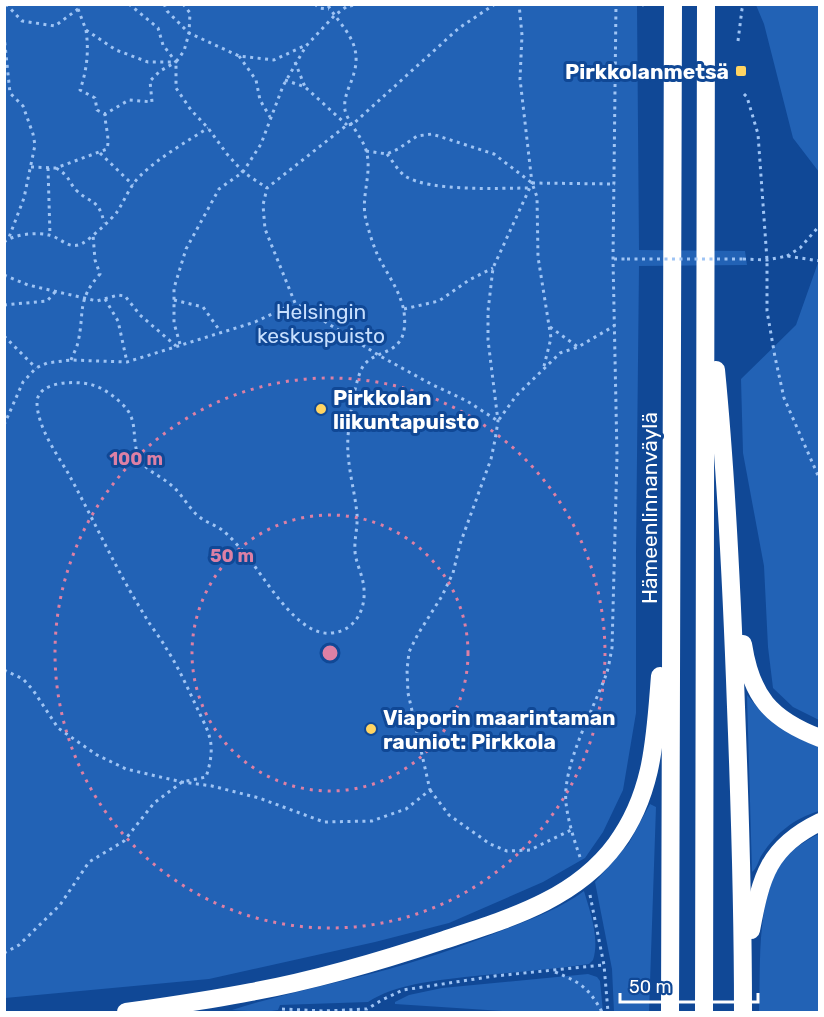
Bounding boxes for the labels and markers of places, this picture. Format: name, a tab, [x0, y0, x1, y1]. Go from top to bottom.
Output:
place label: Pirkkolanmetsä	[565, 59, 729, 84]
marker: Pirkkolanmetsä	[734, 64, 748, 78]
place label: Pirkkolan liikuntapuisto	[333, 385, 479, 434]
marker: Pirkkolan liikuntapuisto	[314, 402, 328, 416]
centre of rings	[320, 643, 340, 663]
place label: Viaporin maarintaman rauniot: Pirkkola	[383, 705, 616, 754]
marker: Viaporin maarintaman rauniot: Pirkkola	[364, 722, 378, 736]

